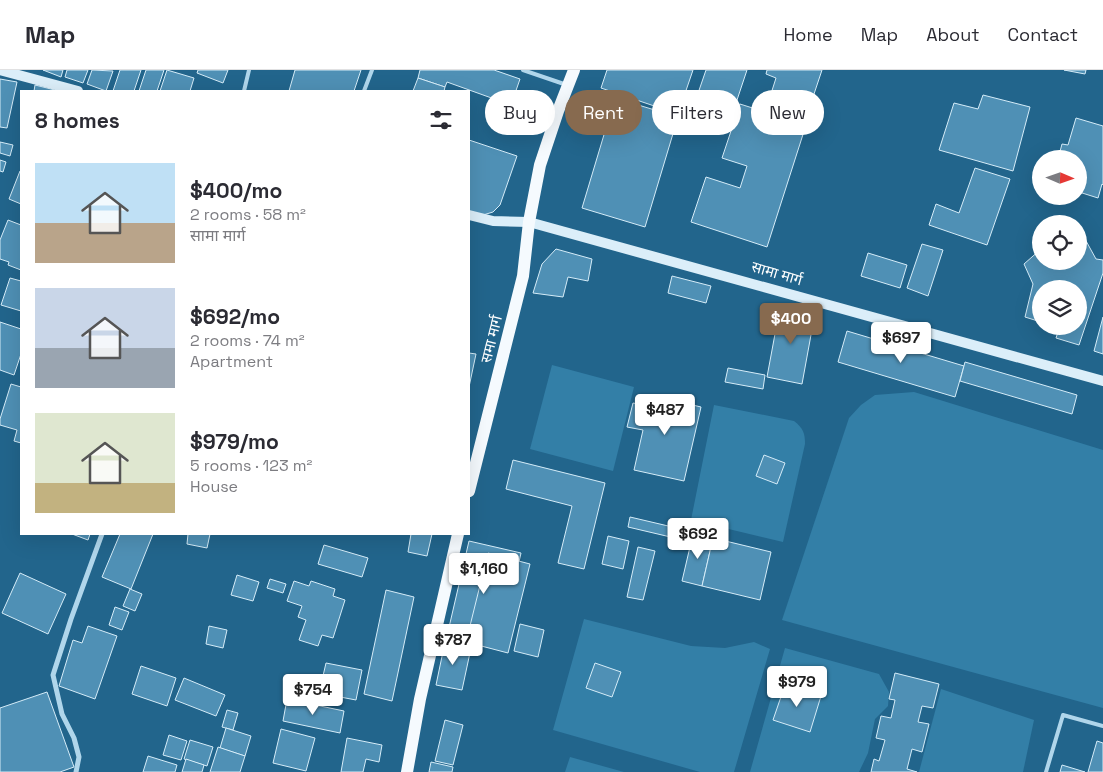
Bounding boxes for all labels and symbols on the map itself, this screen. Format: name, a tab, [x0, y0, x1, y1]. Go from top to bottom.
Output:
north arrow	[1032, 150, 1088, 205]
street label: सामा मार्ग	[749, 257, 806, 290]
pin: $400	[761, 302, 821, 345]
street label: समा मार्ग	[476, 312, 506, 365]
pin: $697	[871, 322, 931, 364]
pin: $487	[635, 394, 695, 436]
pin: $692	[668, 518, 728, 560]
pin: $1,160	[443, 552, 525, 595]
pin: $787	[423, 624, 483, 666]
pin: $979	[767, 666, 827, 708]
pin: $754	[283, 674, 343, 716]

